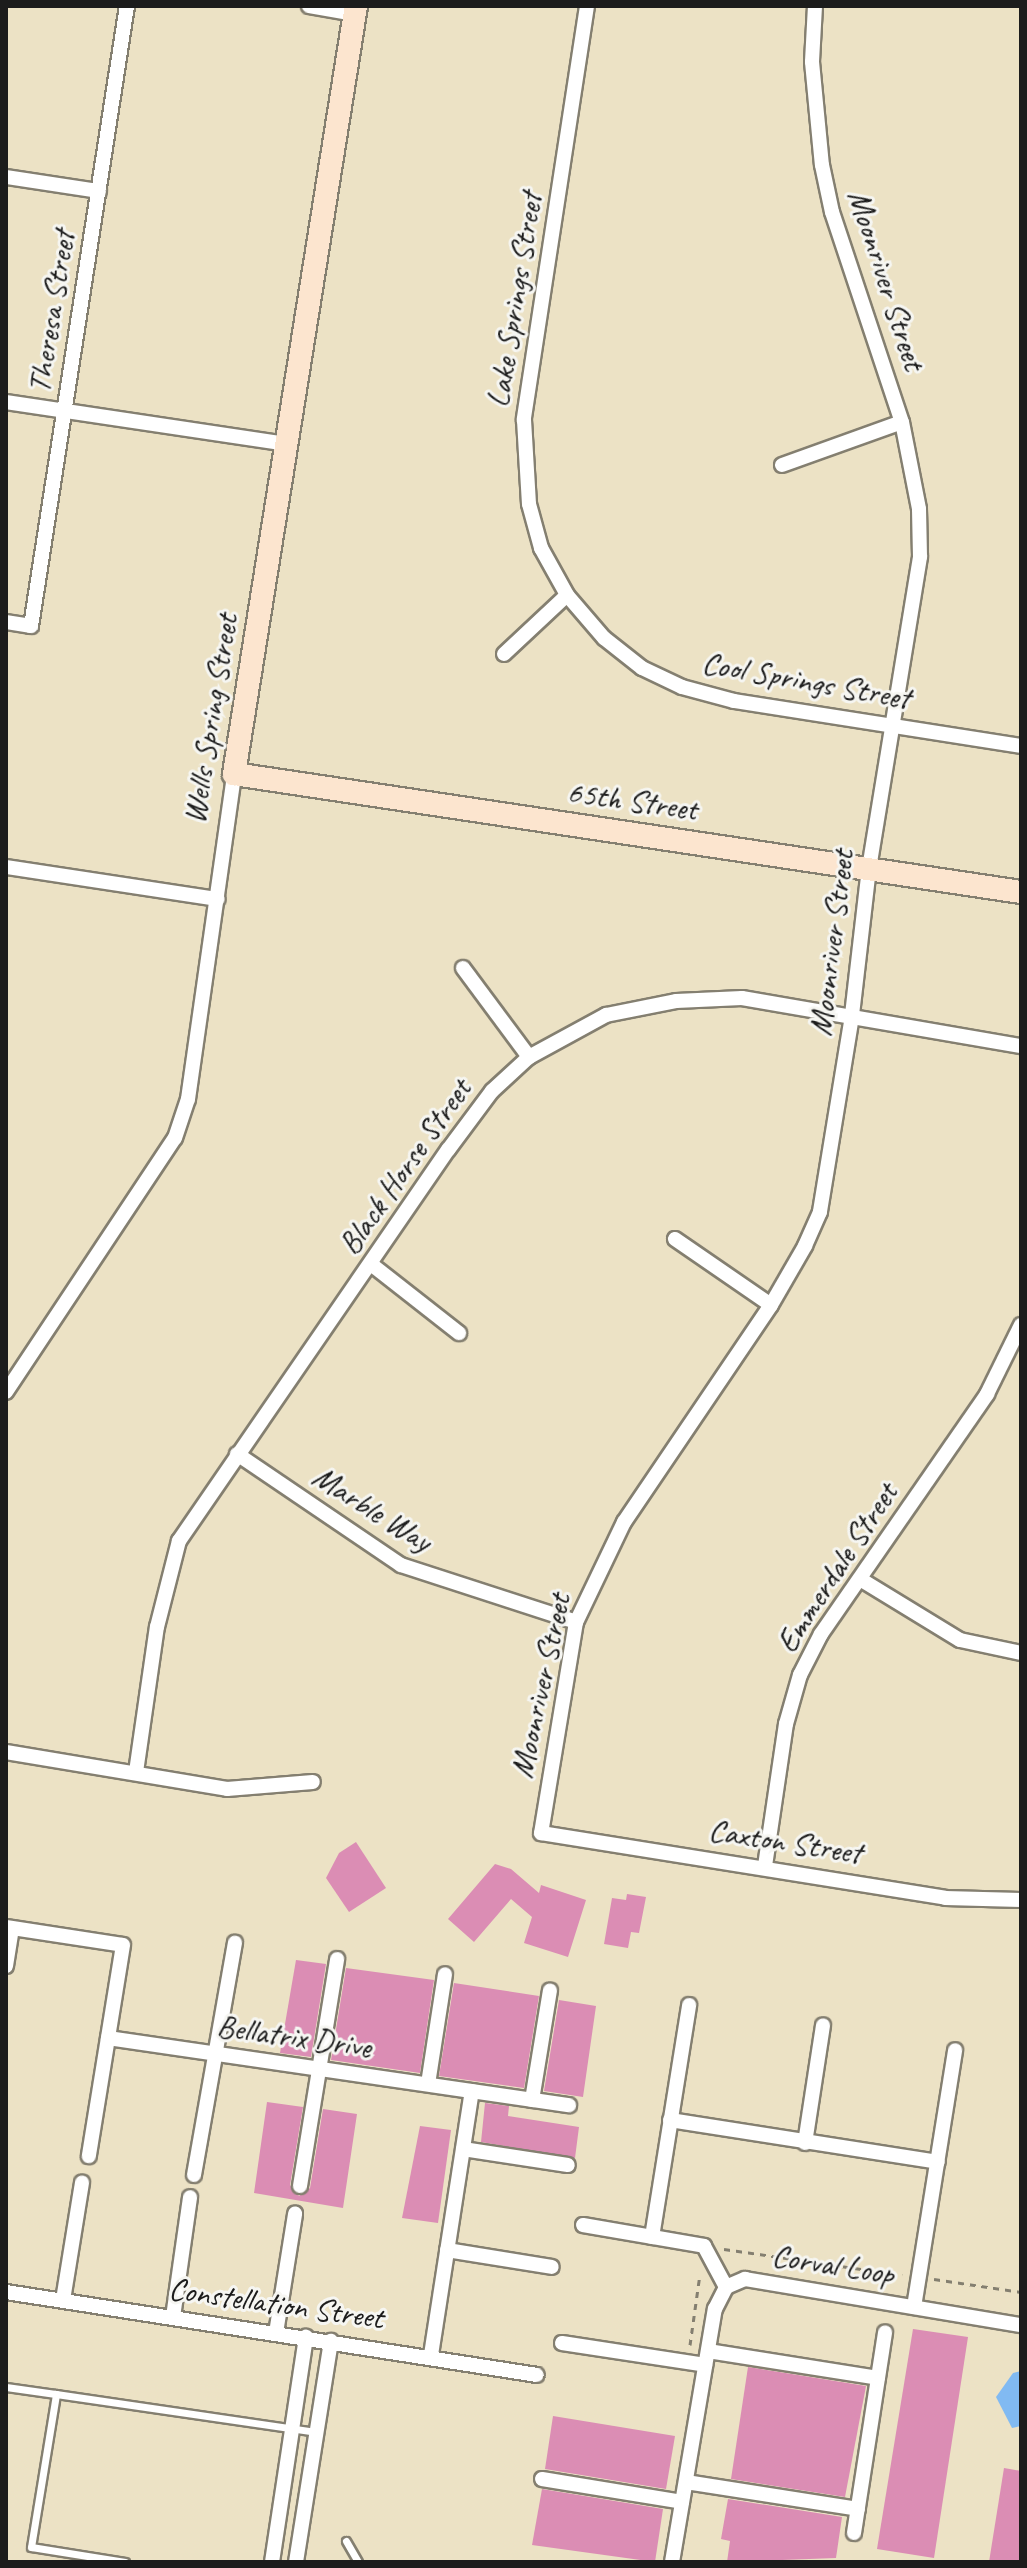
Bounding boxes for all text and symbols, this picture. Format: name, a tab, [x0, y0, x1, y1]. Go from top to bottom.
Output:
street label: Moonriver Street	[839, 185, 933, 375]
street label: Lake Springs Street	[479, 190, 551, 410]
street label: Theresa Street	[20, 228, 84, 396]
street label: Wells Spring Street	[175, 611, 247, 827]
street label: Cool Springs Street	[699, 644, 913, 718]
street label: 65th Street	[564, 773, 700, 829]
street label: Moonriver Street	[802, 848, 862, 1038]
street label: Black Horse Street	[330, 1071, 480, 1263]
street label: Marble Way	[305, 1457, 439, 1561]
street label: Emmerdale Street	[768, 1476, 906, 1660]
street label: Moonriver Street	[503, 1590, 579, 1782]
street label: Caxton Street	[706, 1811, 864, 1873]
street label: Bellatrix Drive	[214, 2007, 374, 2067]
street label: Corval Loop	[769, 2236, 897, 2294]
street label: Constellation Street	[166, 2270, 386, 2338]

